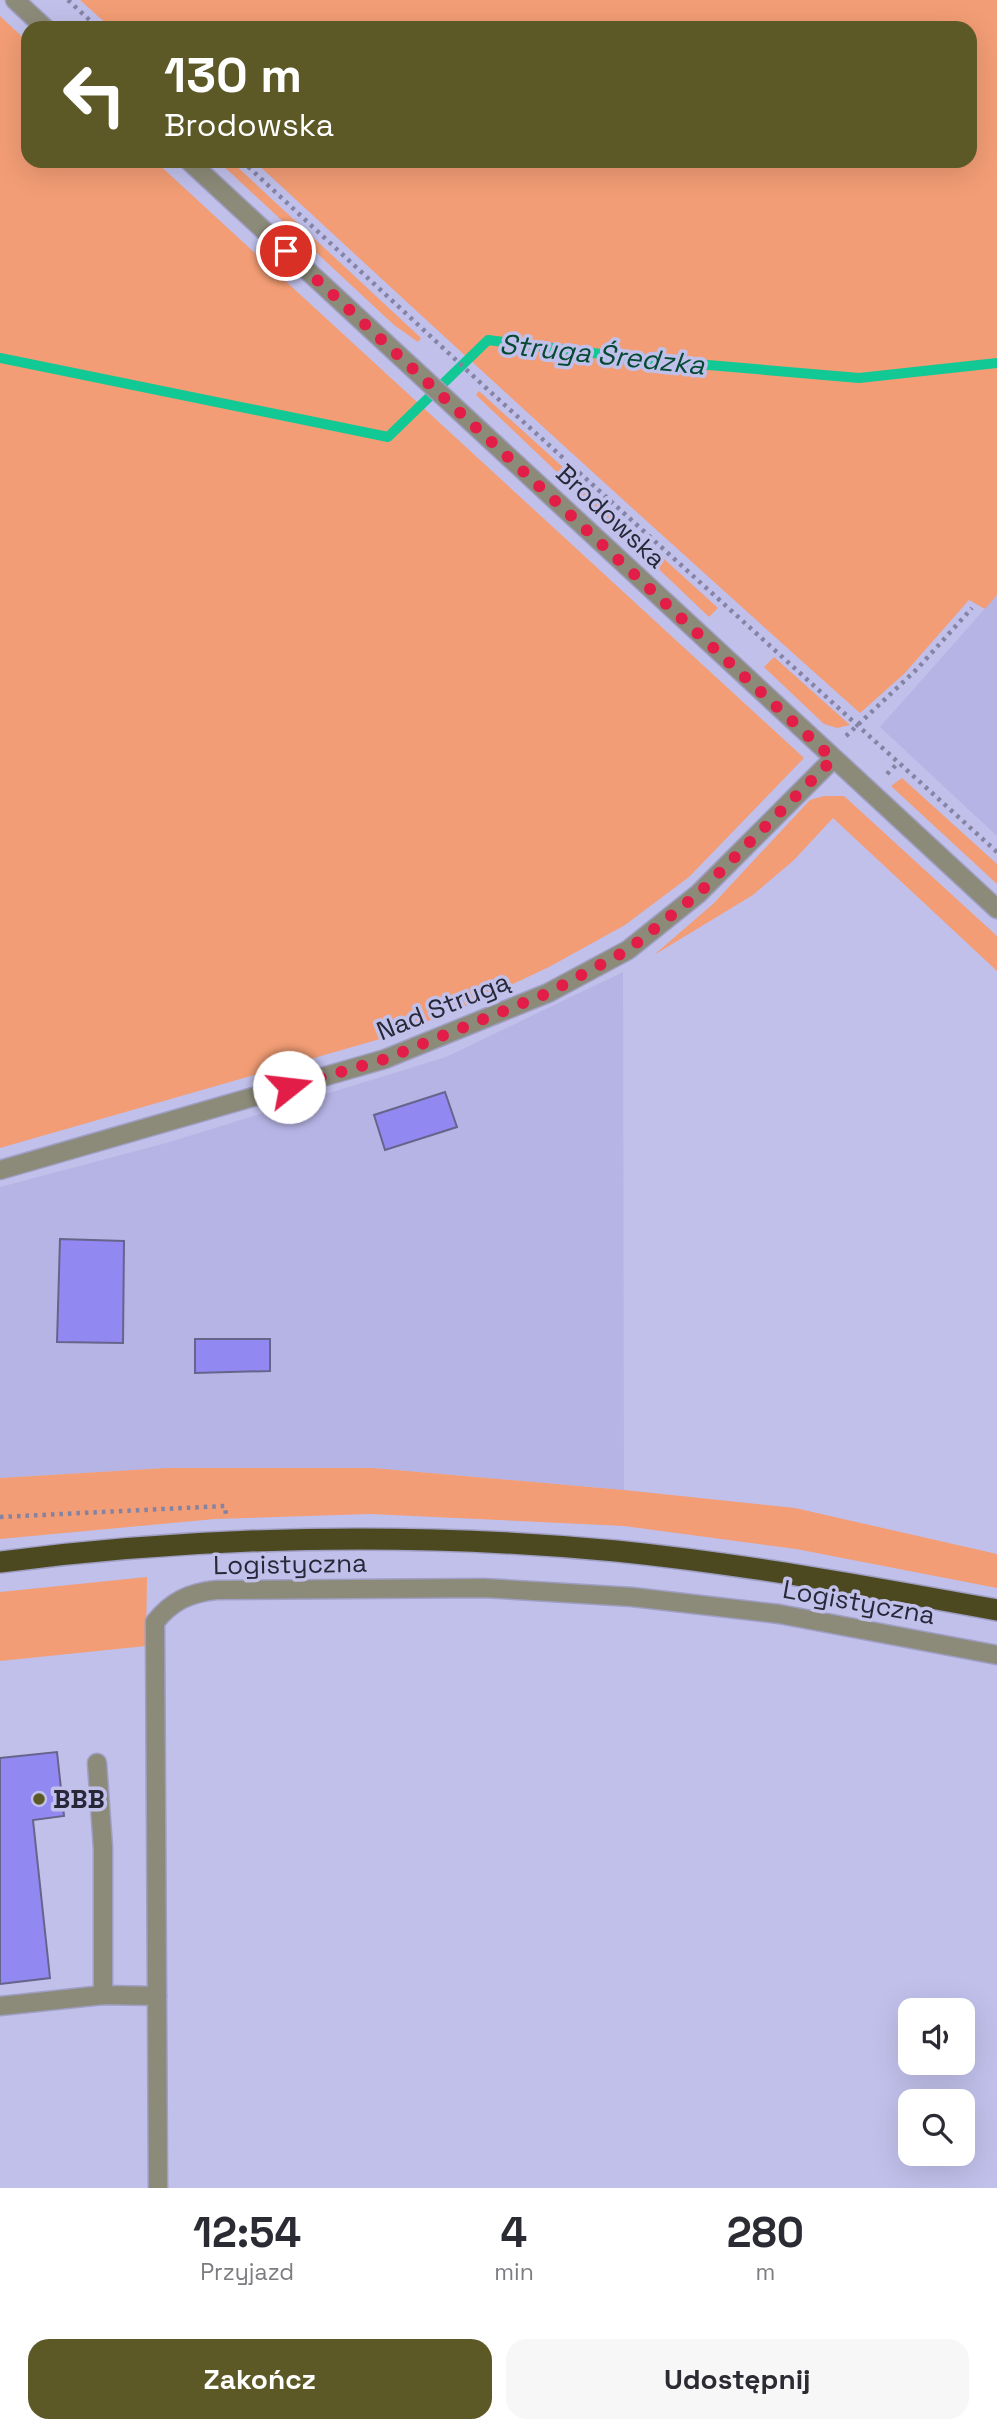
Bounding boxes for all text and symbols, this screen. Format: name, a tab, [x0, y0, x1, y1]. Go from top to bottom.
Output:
text: 130 m	[164, 44, 302, 106]
icon: left	[49, 49, 140, 140]
text: Brodowska	[164, 105, 334, 145]
pin	[256, 221, 316, 281]
icon: arrive	[267, 232, 305, 270]
water label: Struga Średzka	[498, 325, 707, 383]
street label: Brodowska	[549, 456, 673, 576]
street label: Nad Strugą	[371, 964, 515, 1048]
position arrow	[252, 1050, 326, 1124]
street label: Logistyczna	[213, 1546, 367, 1582]
street label: Logistyczna	[780, 1572, 938, 1632]
place label: BBB	[53, 1782, 105, 1816]
marker: BBB	[31, 1791, 47, 1807]
map controls	[898, 1998, 975, 2166]
button: sound	[898, 1998, 975, 2075]
button: search	[898, 2089, 975, 2166]
text: 12:54	[193, 2206, 301, 2259]
text: 4	[501, 2206, 527, 2259]
text: 280	[727, 2206, 804, 2259]
text: Przyjazd	[200, 2257, 294, 2287]
text: min	[494, 2257, 534, 2287]
text: m	[755, 2257, 775, 2287]
button: Zakończ	[28, 2339, 492, 2419]
button: Udostępnij	[506, 2339, 969, 2419]

